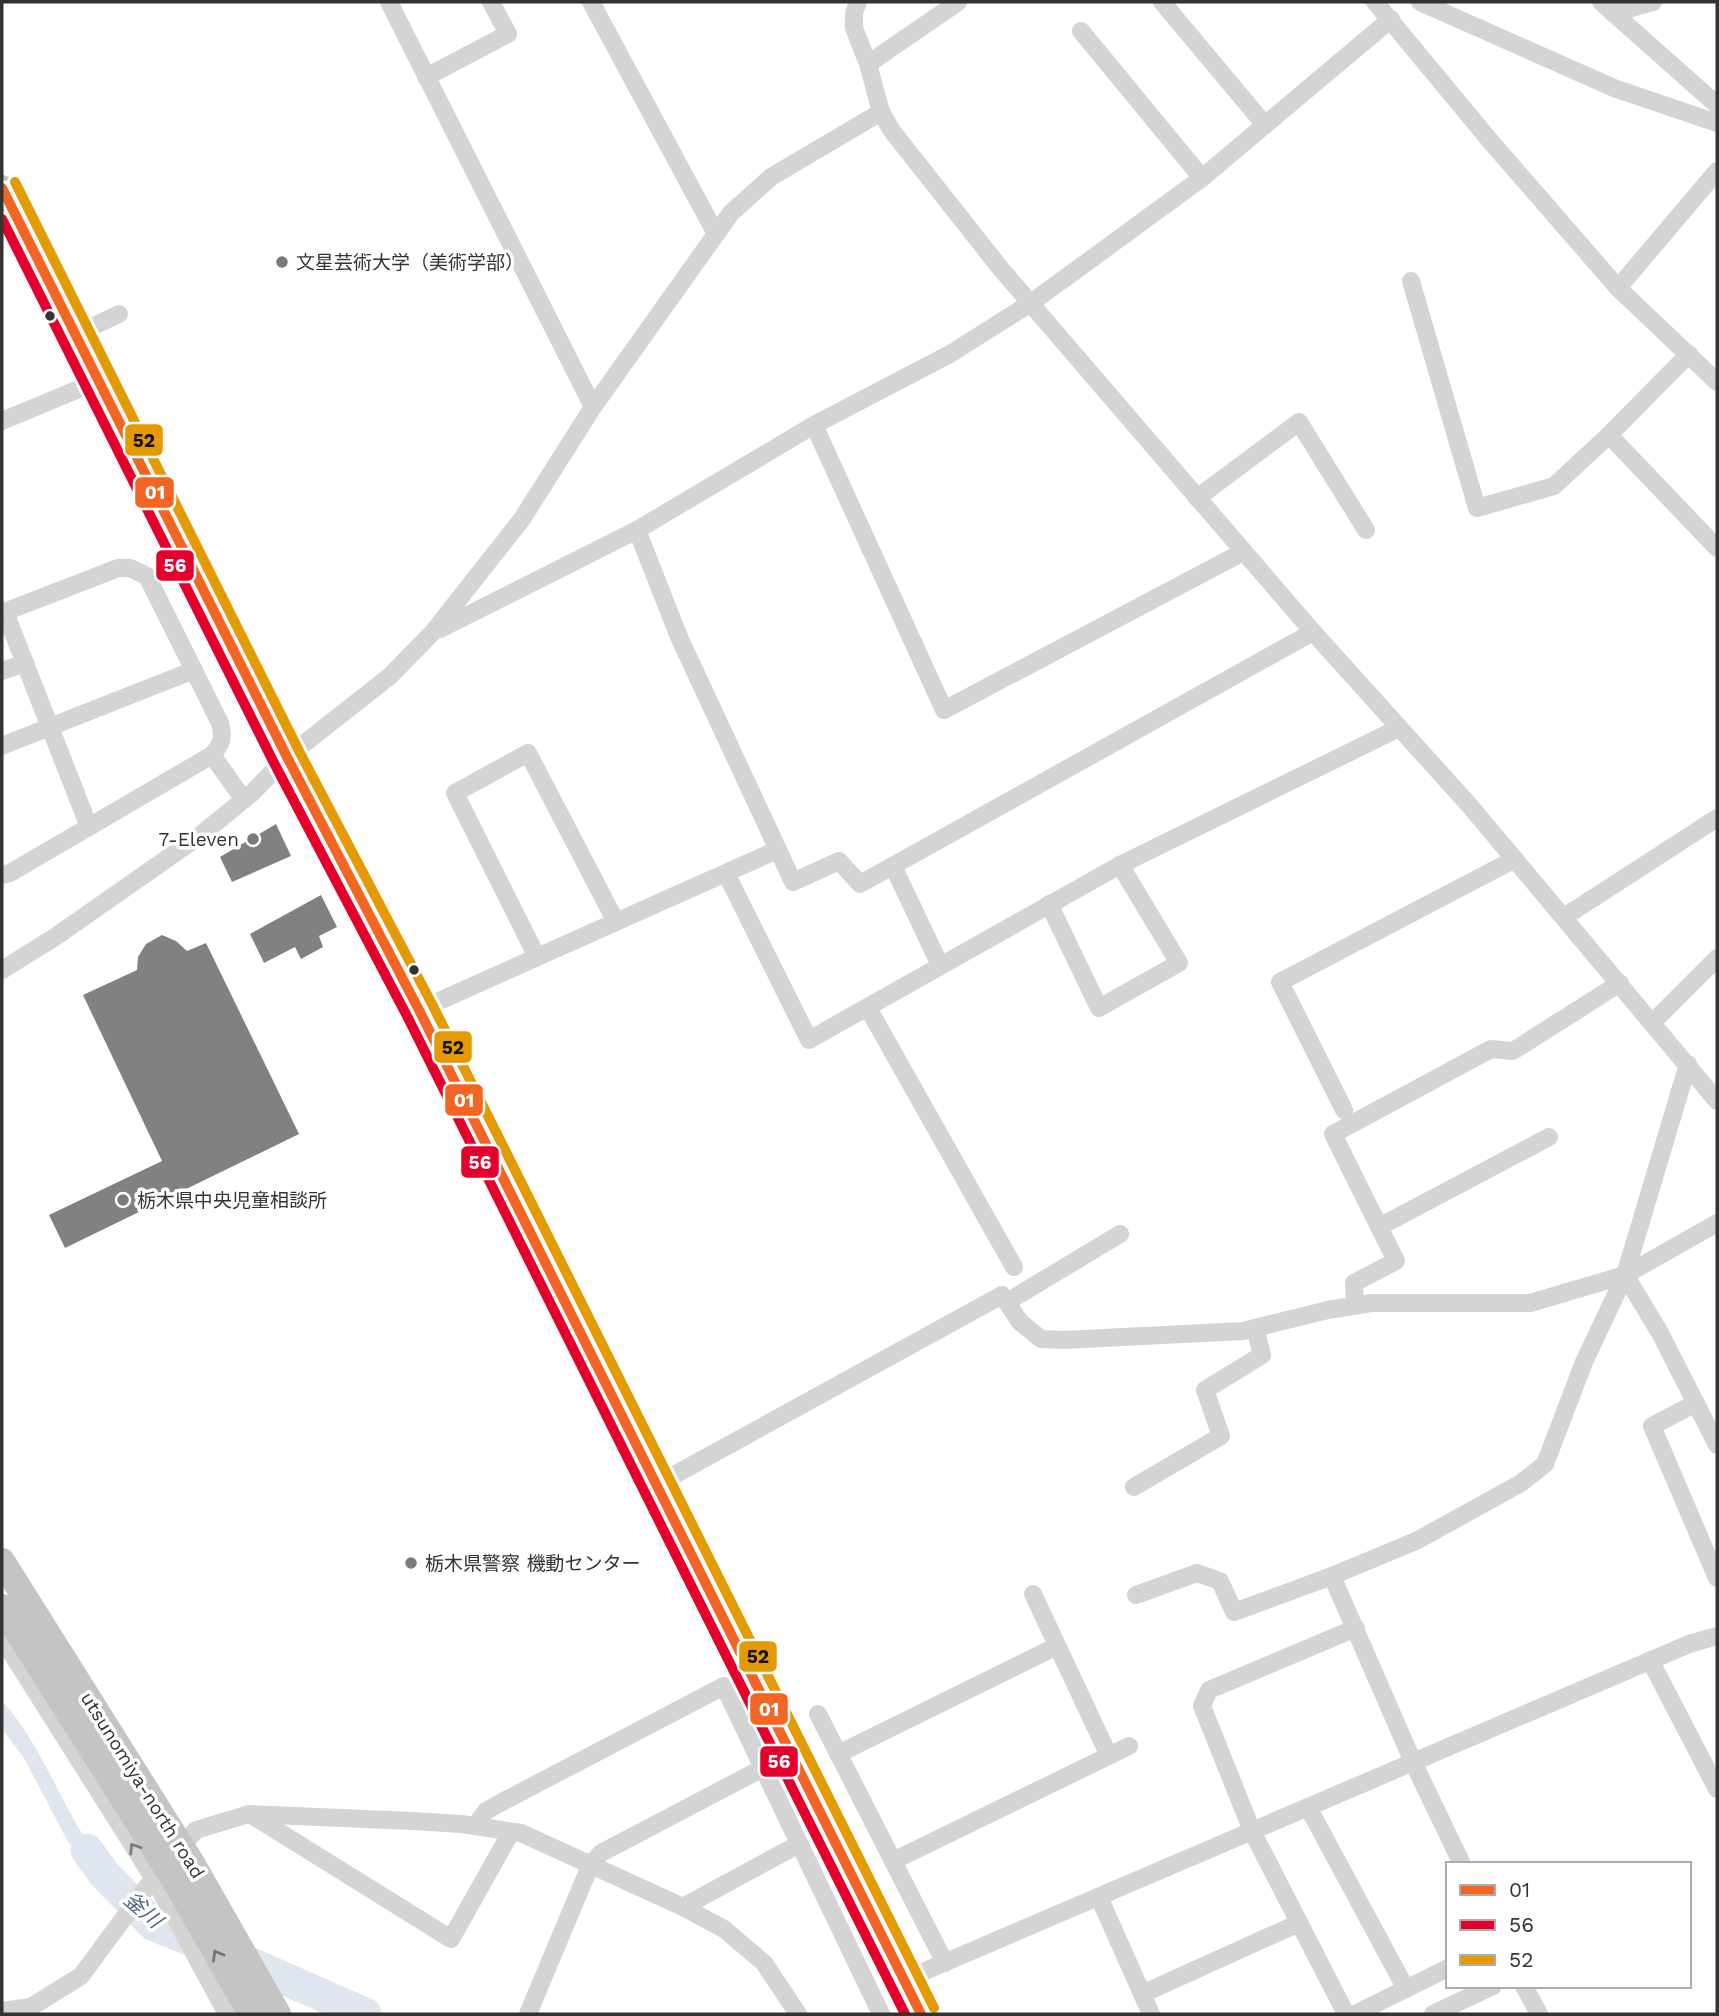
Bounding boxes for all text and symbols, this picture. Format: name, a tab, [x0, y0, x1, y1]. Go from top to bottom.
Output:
place label: 文星芸術大学（美術学部）	[296, 251, 524, 274]
marker: 文星芸術大学（美術学部）	[274, 254, 290, 270]
unlabelled marker	[43, 309, 57, 323]
line badge: 52	[124, 423, 164, 457]
text: 52	[133, 429, 155, 452]
line badge: 01	[134, 476, 175, 509]
text: 01	[145, 481, 165, 504]
line badge: 56	[155, 549, 195, 582]
text: 56	[164, 554, 187, 577]
place label: 7-Eleven	[158, 828, 239, 851]
marker: 7-Eleven	[245, 831, 261, 847]
unlabelled marker	[407, 963, 421, 977]
line badge: 52	[433, 1030, 473, 1064]
text: 52	[442, 1036, 464, 1059]
line badge: 01	[444, 1083, 484, 1117]
text: 01	[454, 1089, 474, 1112]
line badge: 56	[460, 1145, 500, 1179]
text: 56	[469, 1151, 492, 1174]
place label: 栃木県中央児童相談所	[137, 1189, 327, 1212]
marker: 栃木県中央児童相談所	[115, 1192, 131, 1208]
place label: 栃木県警察 機動センター	[425, 1552, 640, 1575]
marker: 栃木県警察 機動センター	[403, 1555, 419, 1571]
line badge: 52	[738, 1640, 778, 1673]
text: 52	[747, 1645, 769, 1668]
street label: utsunomiya-north road	[76, 1688, 209, 1883]
line badge: 01	[749, 1692, 789, 1726]
text: 01	[759, 1698, 779, 1721]
line badge: 56	[759, 1745, 799, 1778]
text: 56	[768, 1750, 791, 1773]
one-way arrow	[130, 1842, 143, 1855]
legend	[1446, 1862, 1691, 1988]
text: 01	[1509, 1877, 1530, 1902]
water label: 釜川	[119, 1886, 169, 1934]
text: 56	[1509, 1912, 1534, 1937]
text: 52	[1509, 1947, 1533, 1972]
one-way arrow	[212, 1950, 225, 1962]

